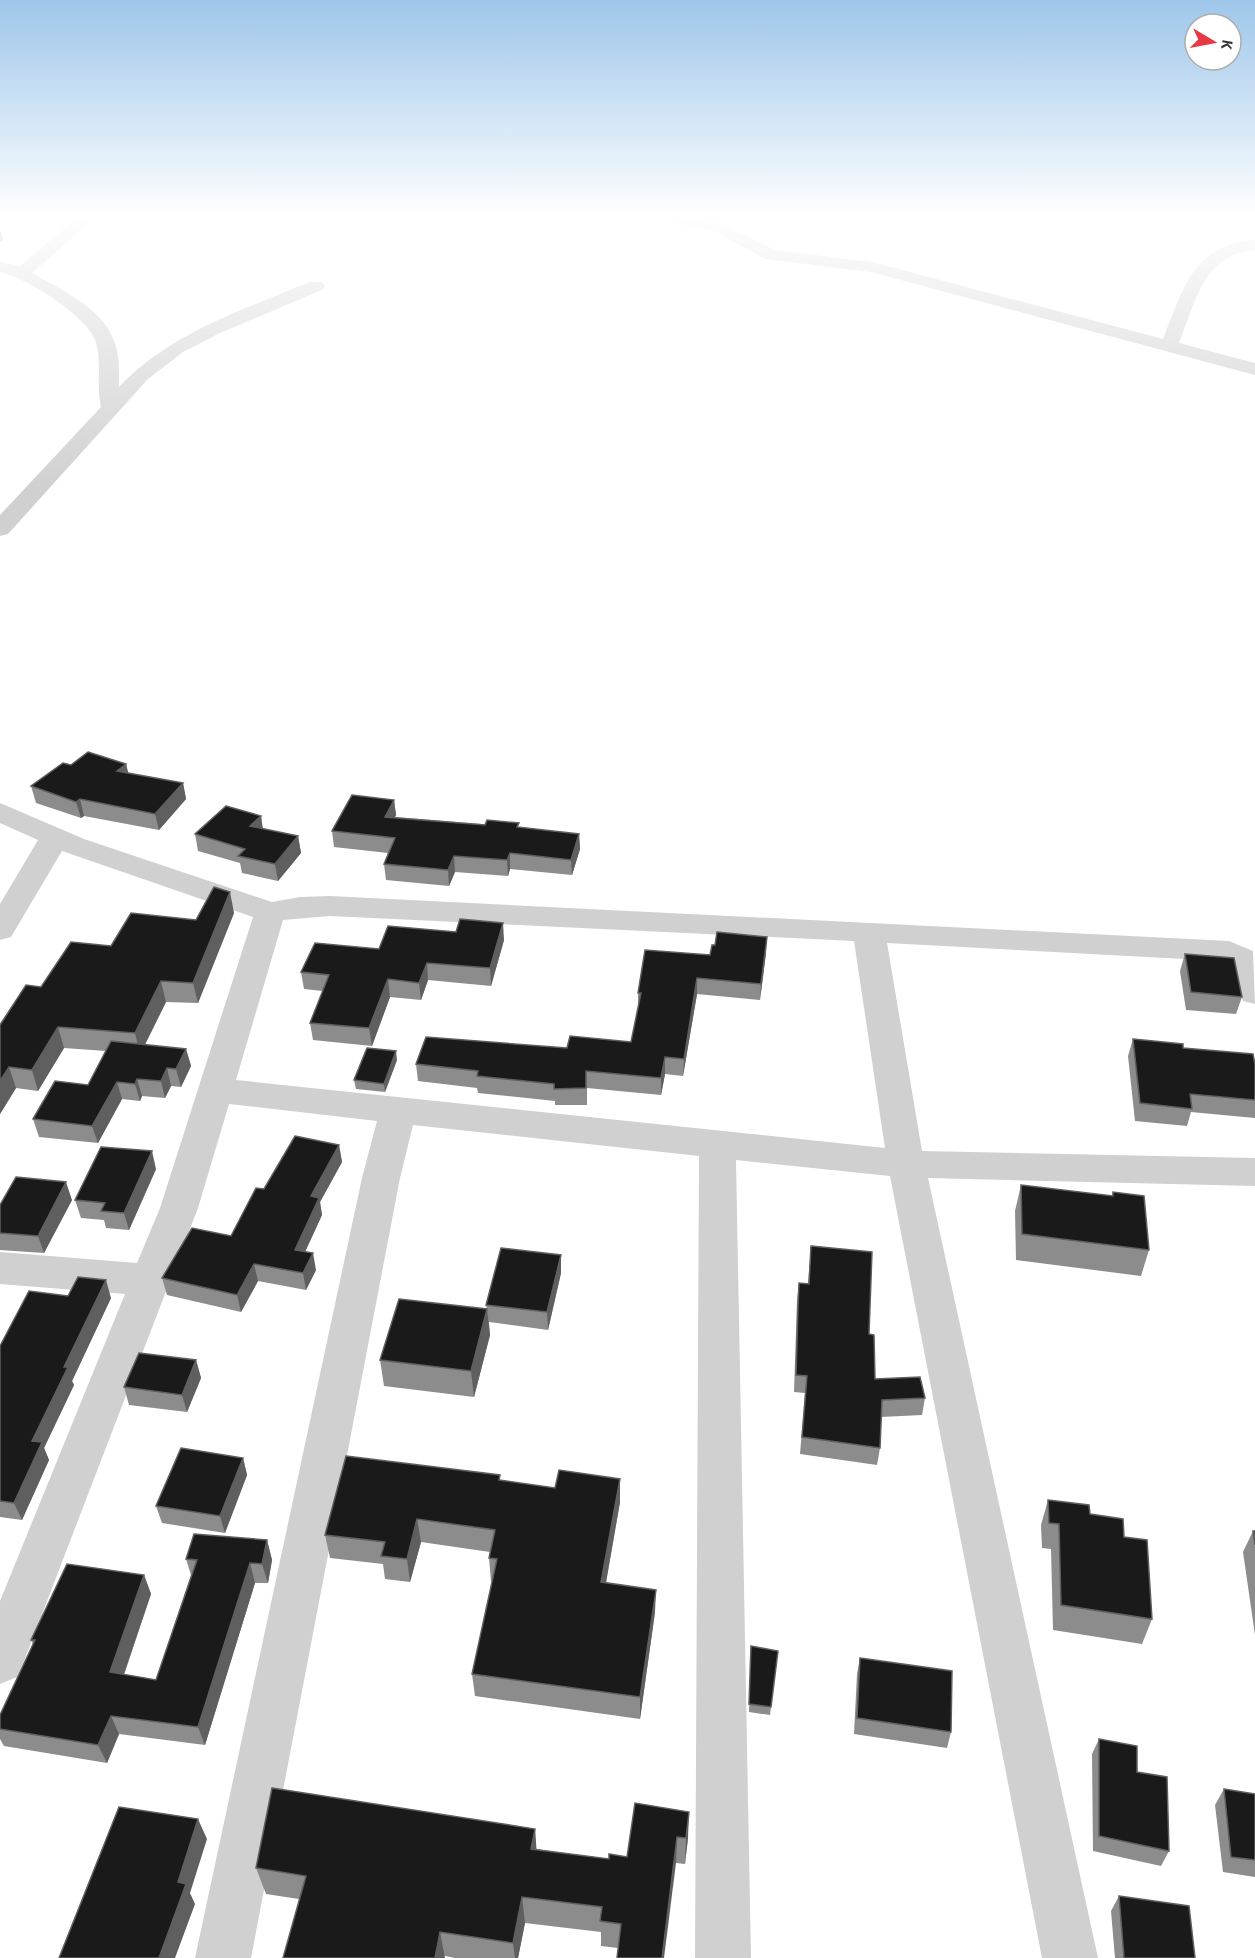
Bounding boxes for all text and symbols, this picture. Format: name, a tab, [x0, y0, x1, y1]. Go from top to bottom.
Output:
north arrow	[1183, 12, 1243, 72]
text: K	[1218, 38, 1235, 51]

